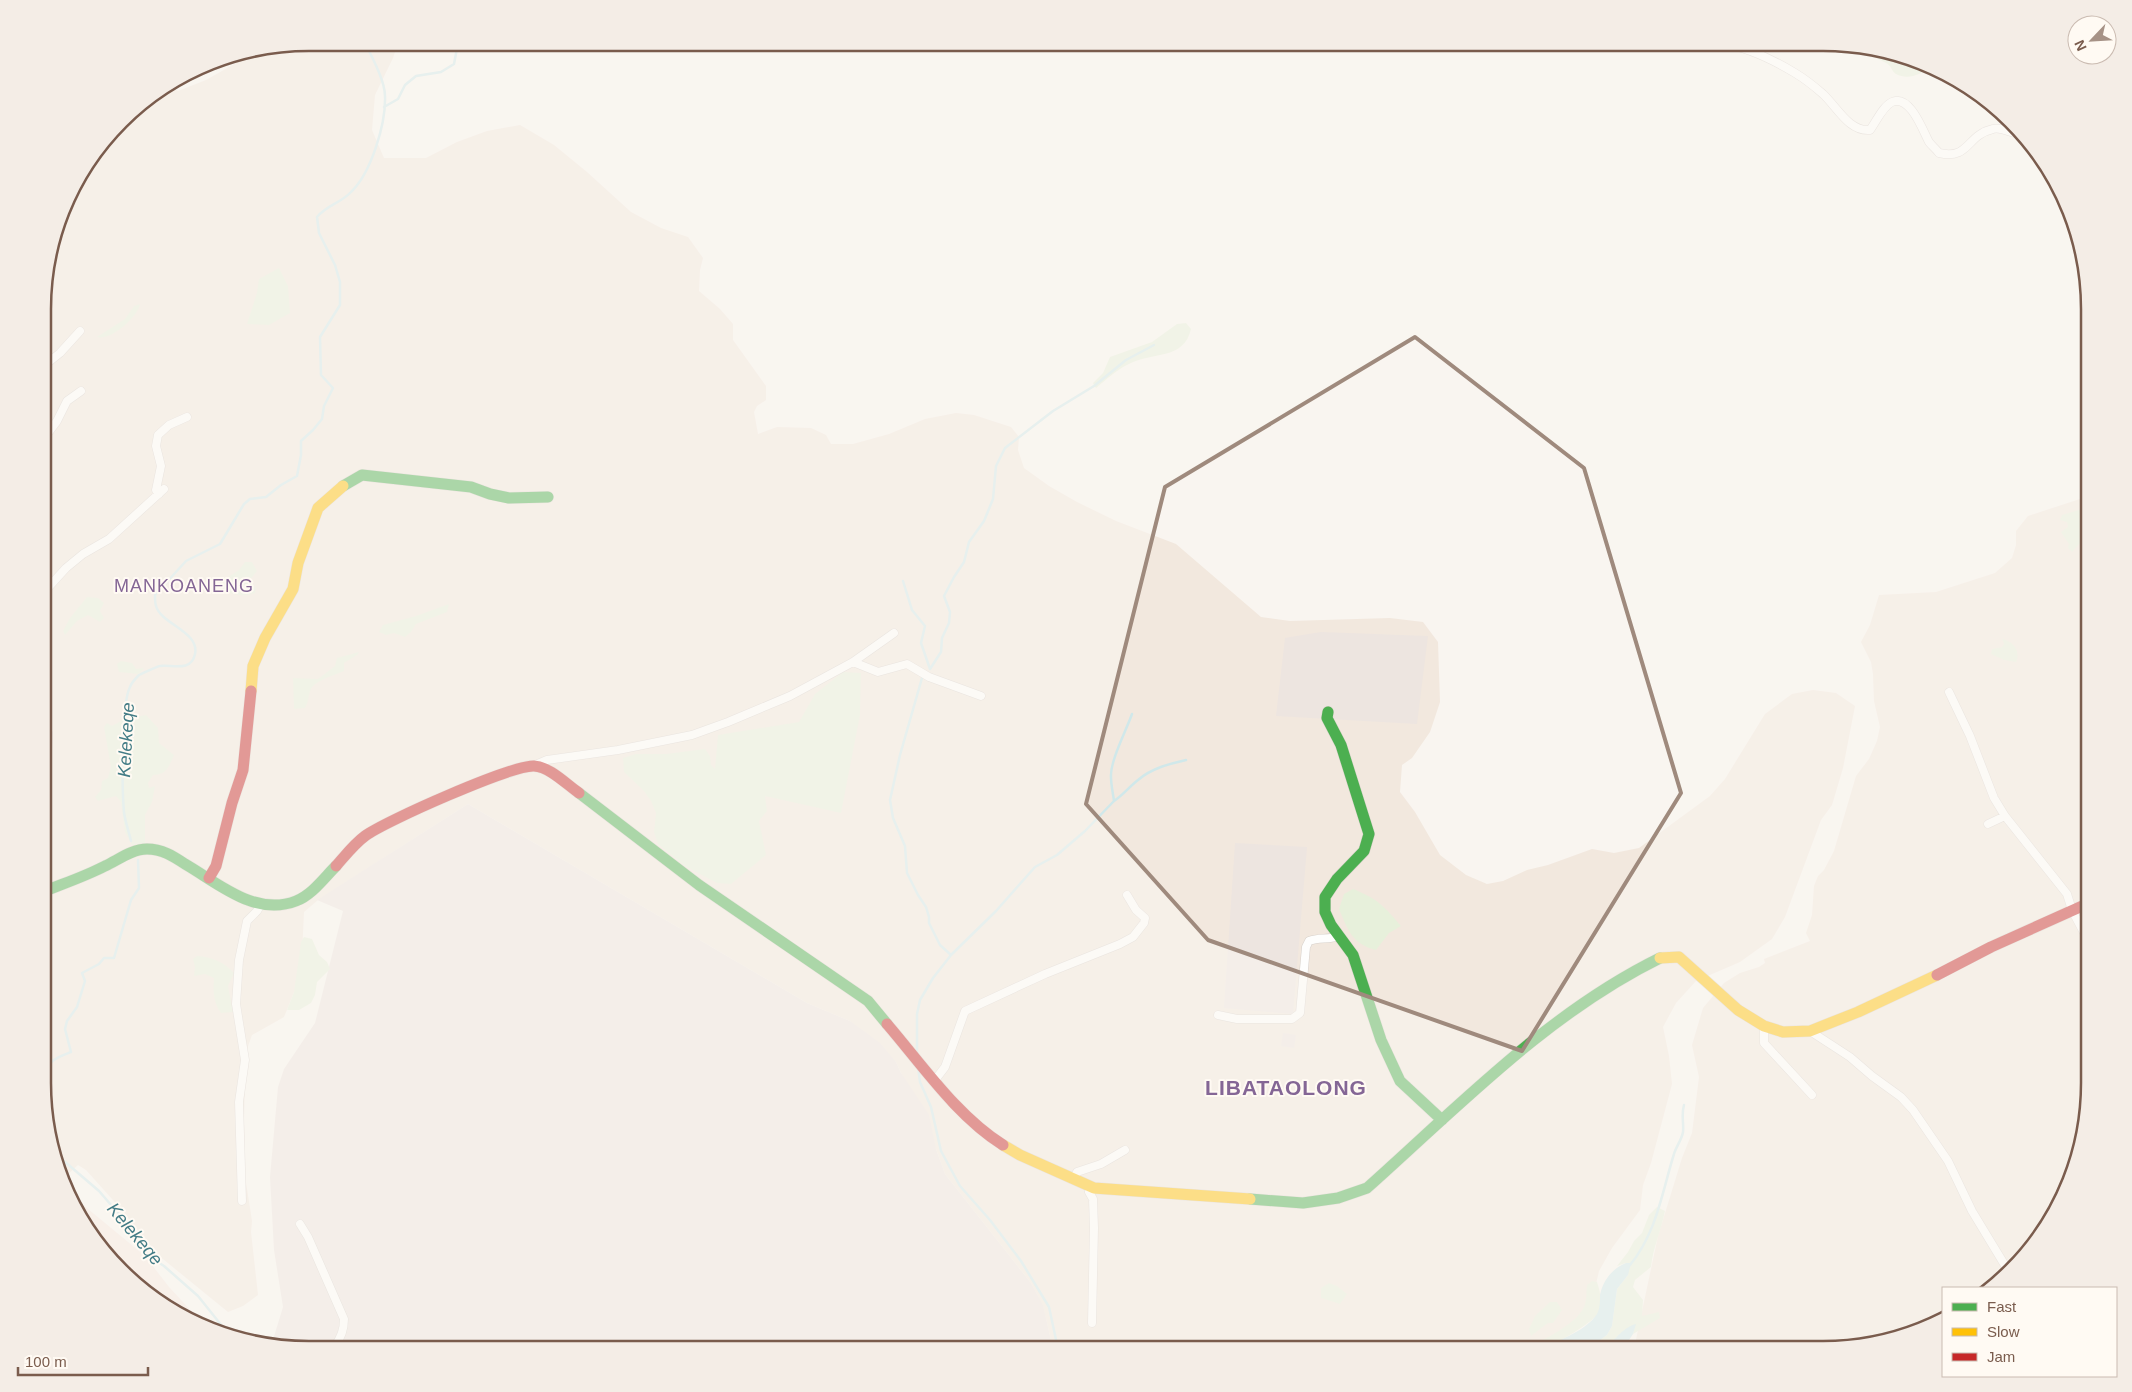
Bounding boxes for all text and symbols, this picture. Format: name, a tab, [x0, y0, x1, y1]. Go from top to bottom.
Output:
north arrow	[2067, 15, 2117, 65]
text: N	[2071, 38, 2090, 53]
district label: MANKOANENG	[114, 576, 254, 596]
water label: Kelekeqe	[114, 702, 138, 778]
district label: LIBATAOLONG	[1205, 1076, 1367, 1099]
water label: Kelekeqe	[103, 1199, 167, 1269]
legend	[1942, 1287, 2117, 1377]
text: Fast	[1987, 1298, 2017, 1315]
text: Slow	[1987, 1323, 2020, 1340]
scale bar	[18, 1344, 148, 1376]
text: Jam	[1987, 1348, 2015, 1365]
text: 100 m	[25, 1353, 67, 1370]

